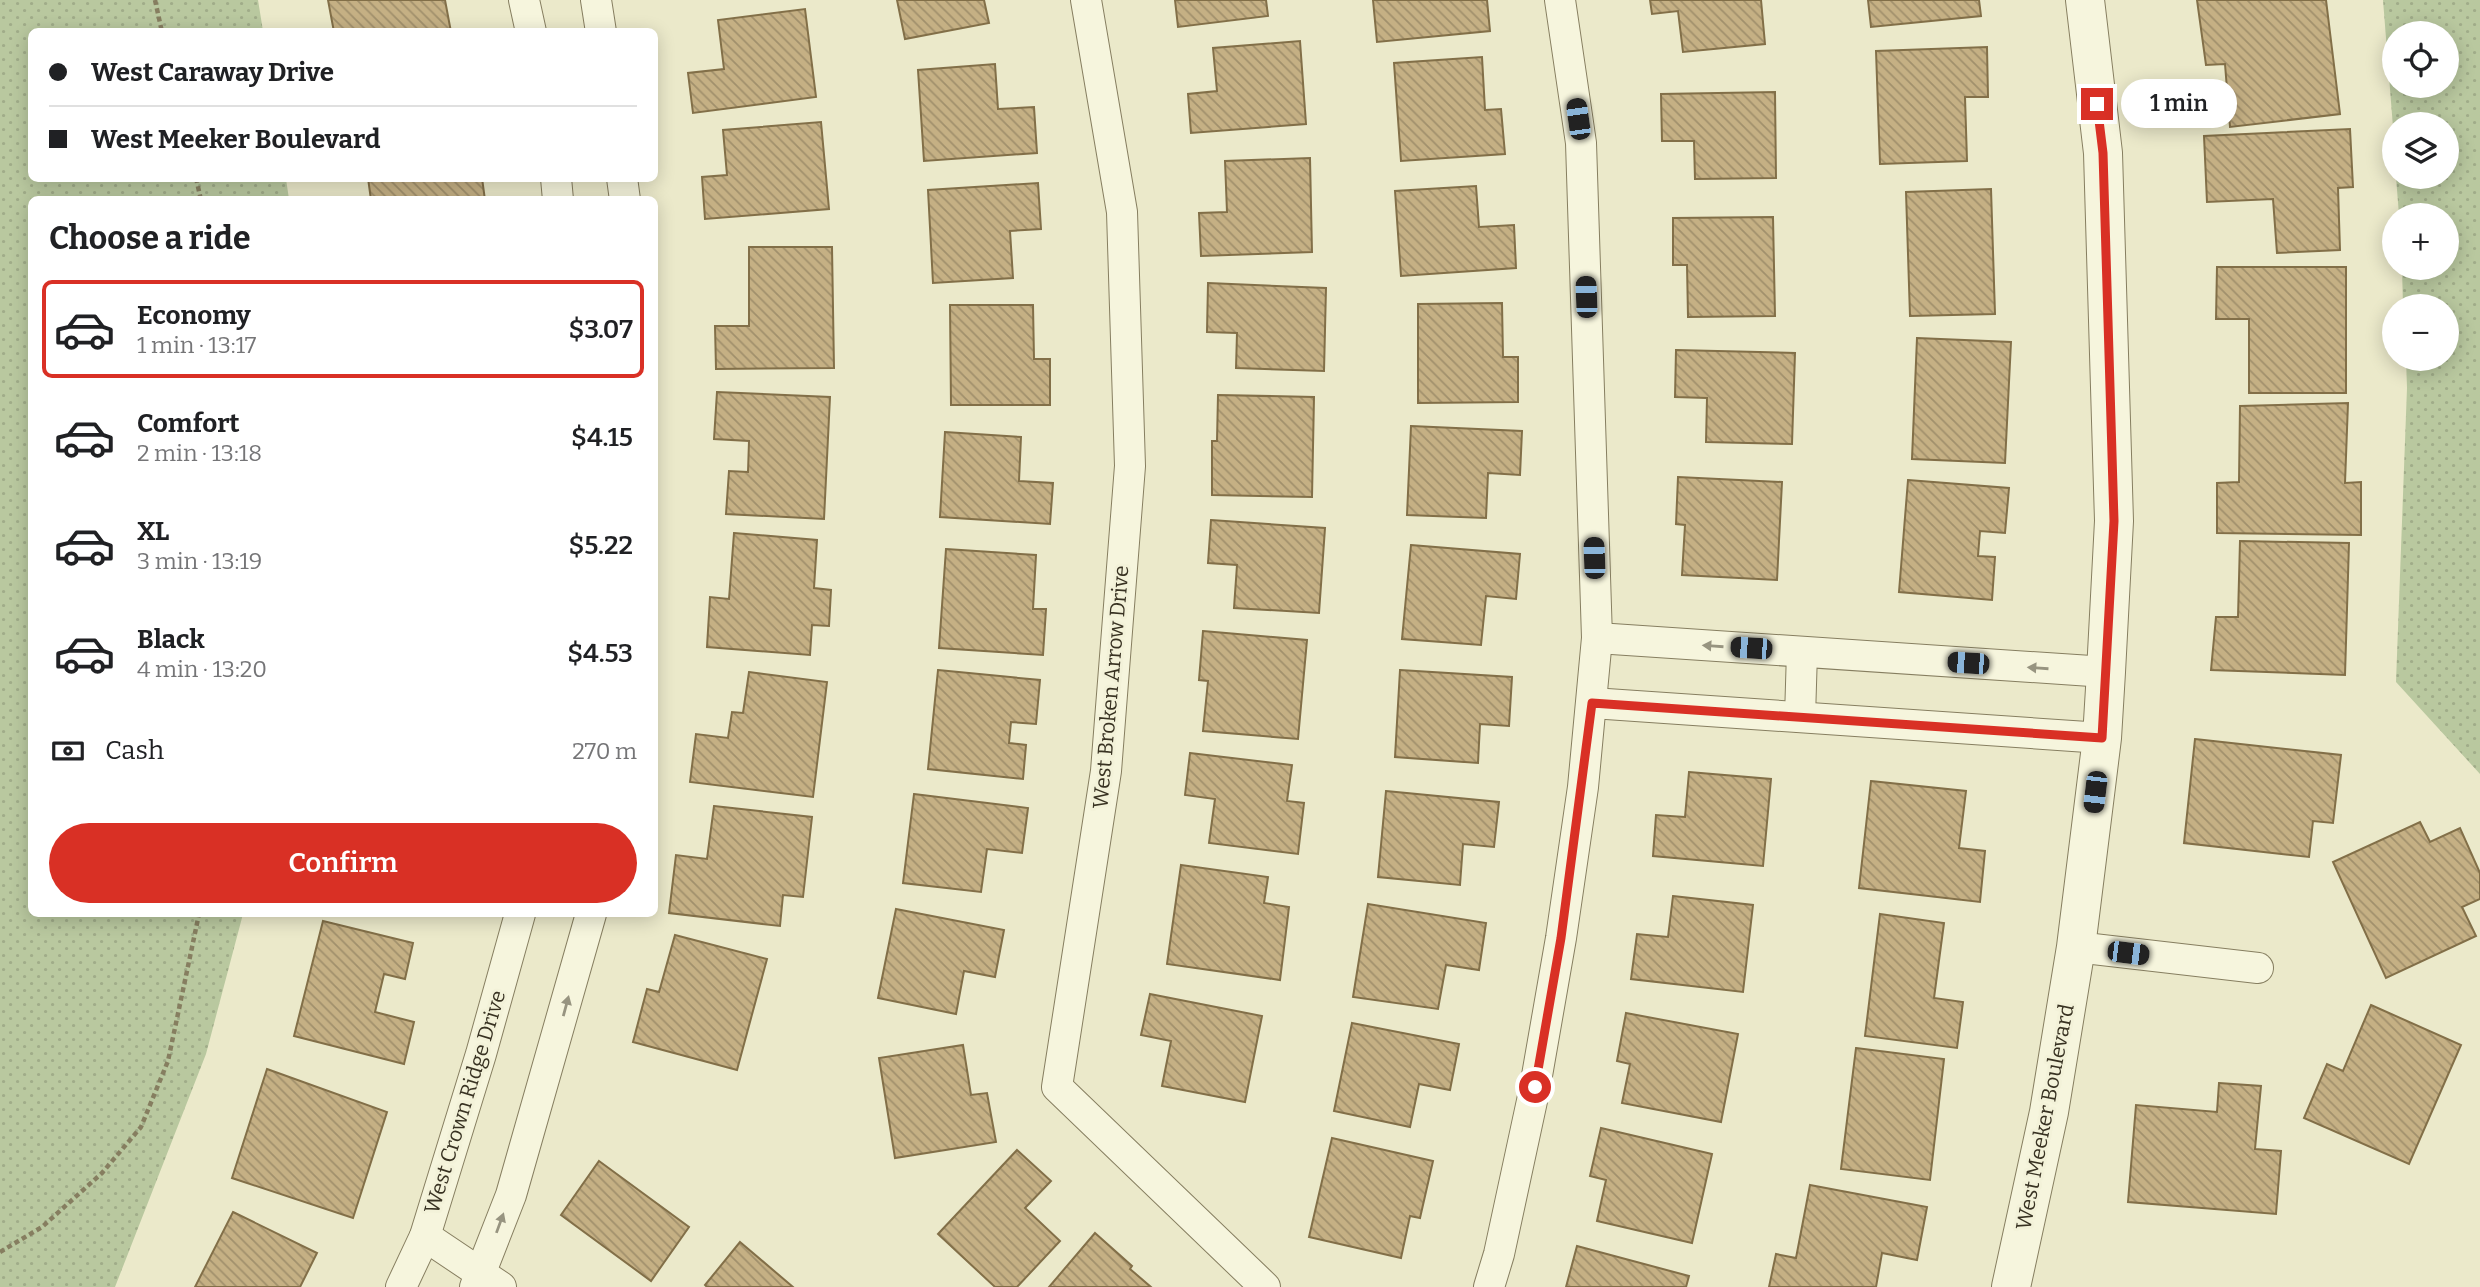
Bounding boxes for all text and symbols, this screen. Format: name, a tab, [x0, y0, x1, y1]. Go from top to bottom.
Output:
map controls	[2382, 21, 2459, 371]
button: locate	[2382, 21, 2459, 98]
text: West Caraway Drive	[91, 57, 334, 88]
callout: 1 min	[2122, 80, 2237, 128]
route end	[2081, 88, 2113, 120]
text: 1 min	[2150, 89, 2208, 117]
car	[1565, 97, 1592, 141]
button: layers	[2382, 112, 2459, 189]
text: West Meeker Boulevard	[91, 124, 381, 155]
button: +	[2382, 203, 2459, 280]
text: Choose a ride	[49, 219, 250, 257]
car	[1575, 276, 1598, 318]
button: −	[2382, 294, 2459, 371]
icon: car	[53, 298, 116, 361]
text: Economy	[137, 300, 251, 331]
text: $3.07	[568, 314, 633, 345]
text: 1 min · 13:17	[137, 331, 256, 359]
icon: car	[53, 406, 116, 469]
text: Comfort	[137, 408, 240, 439]
text: $4.15	[571, 422, 633, 453]
text: 2 min · 13:18	[137, 439, 262, 467]
icon: car	[53, 514, 116, 577]
text: XL	[137, 516, 169, 547]
text: $5.22	[568, 530, 633, 561]
car	[1583, 537, 1606, 579]
text: 3 min · 13:19	[137, 547, 262, 575]
street label: West Broken Arrow Drive	[1087, 564, 1135, 810]
icon: car	[53, 622, 116, 685]
text: Black	[137, 624, 205, 655]
car	[1730, 636, 1773, 660]
text: $4.53	[567, 638, 633, 669]
one-way arrow	[1702, 640, 1724, 651]
car	[1947, 651, 1990, 675]
text: 4 min · 13:20	[137, 655, 267, 683]
one-way arrow	[2026, 662, 2048, 673]
icon: cash	[49, 732, 87, 770]
text: Cash	[105, 735, 164, 766]
text: 270 m	[572, 737, 637, 765]
car	[2083, 770, 2108, 814]
button: Confirm	[49, 823, 637, 903]
car	[2106, 940, 2151, 966]
street label: West Crown Ridge Drive	[419, 987, 511, 1217]
one-way arrow	[561, 995, 572, 1017]
street label: West Meeker Boulevard	[2010, 1002, 2080, 1232]
route start	[1519, 1071, 1551, 1103]
one-way arrow	[495, 1213, 506, 1234]

